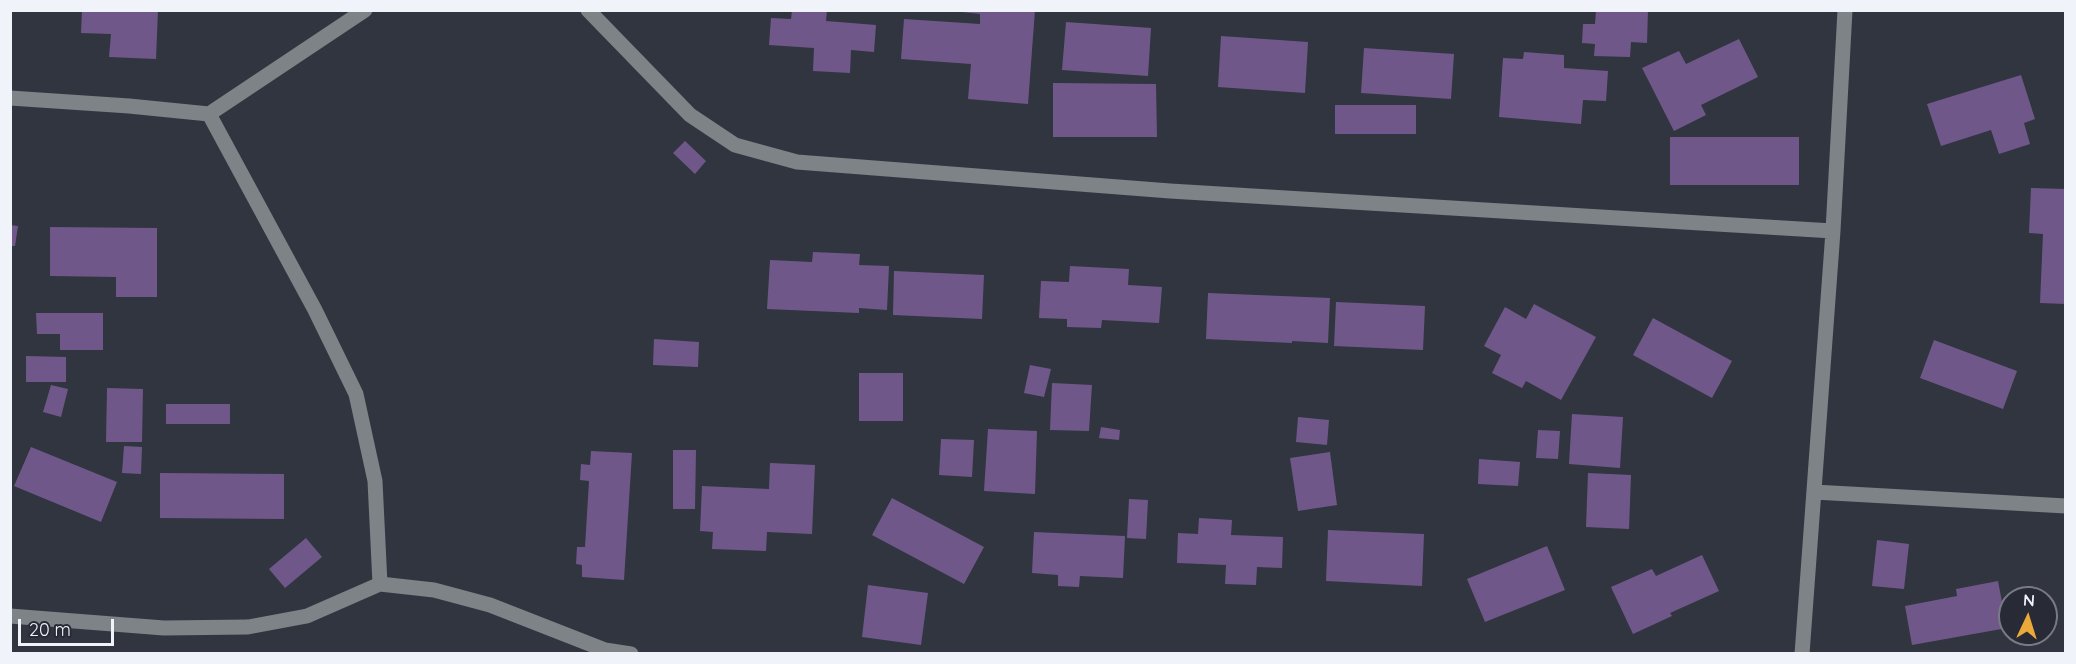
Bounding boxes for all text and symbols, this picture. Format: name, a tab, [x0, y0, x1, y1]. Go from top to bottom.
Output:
north arrow	[1998, 586, 2058, 646]
text: N	[2023, 590, 2036, 610]
scale bar	[21, 607, 117, 645]
text: 20 m	[29, 618, 71, 641]

